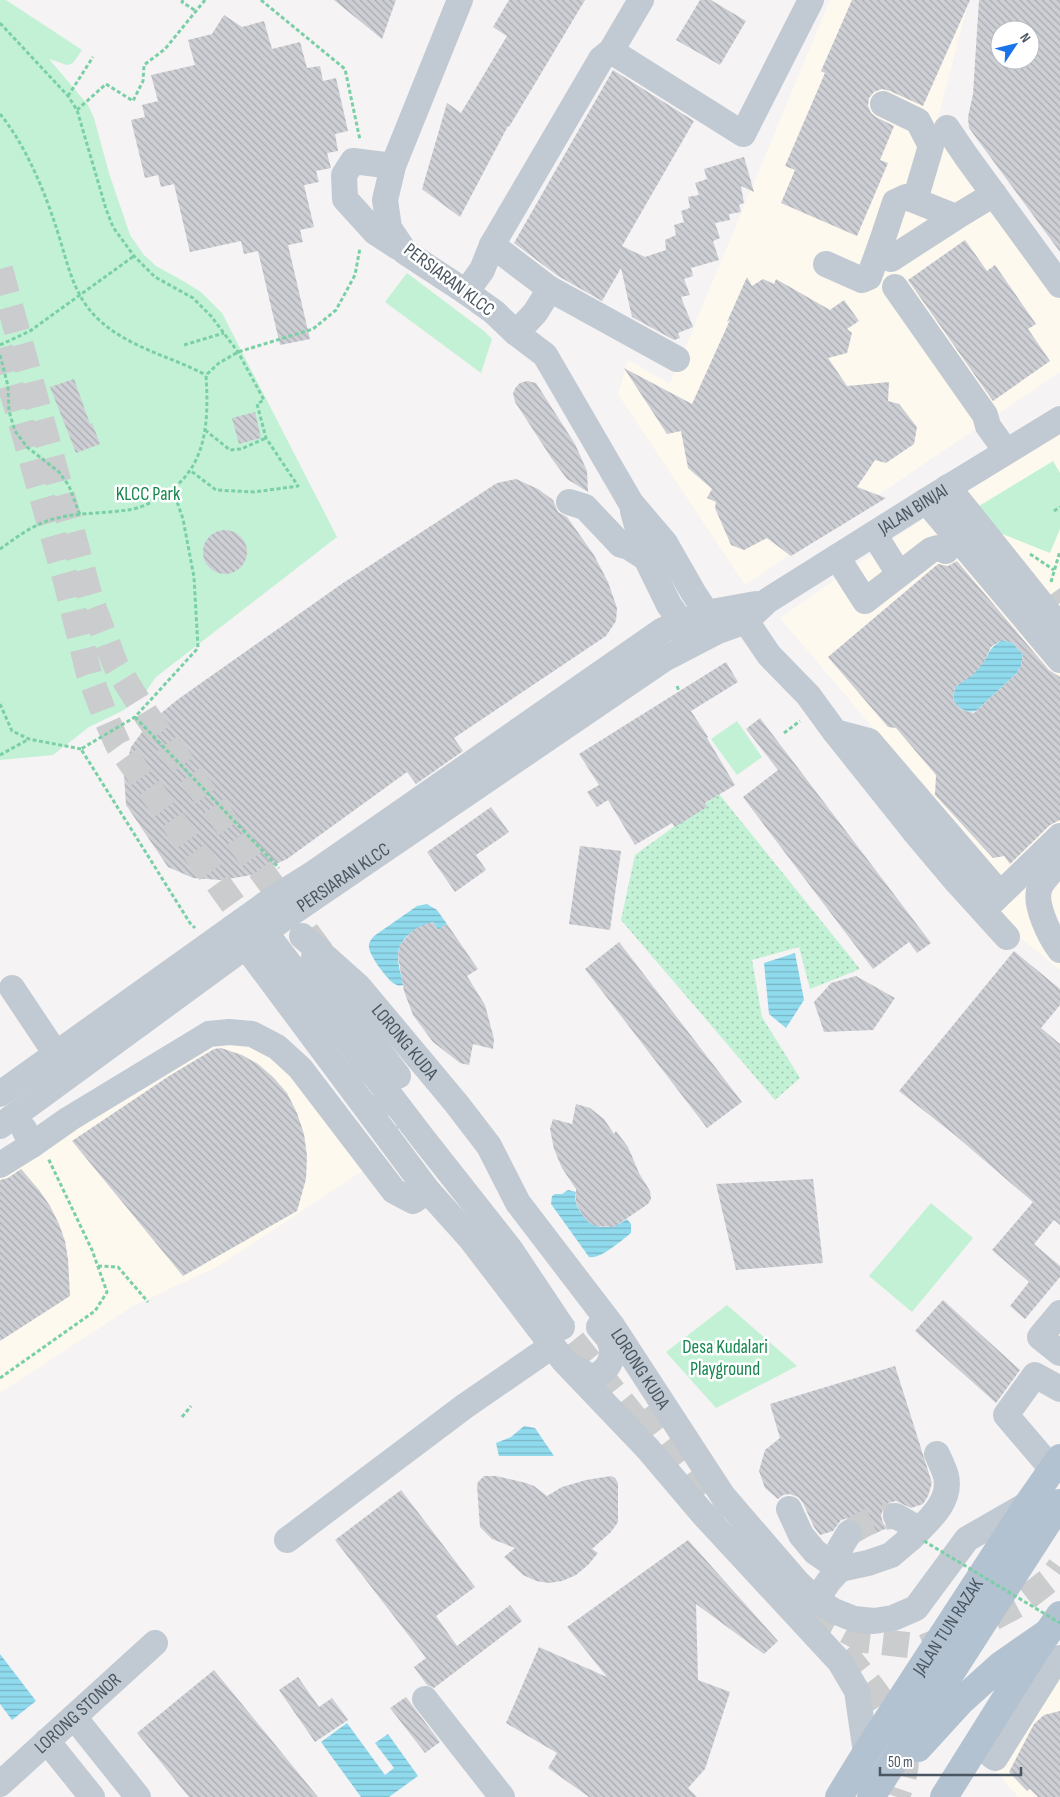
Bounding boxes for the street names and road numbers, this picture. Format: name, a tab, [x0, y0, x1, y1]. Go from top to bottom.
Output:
street label: PERSIARAN KLCC	[399, 238, 499, 322]
street label: JALAN BINJAI	[873, 479, 952, 540]
street label: PERSIARAN KLCC	[292, 838, 395, 917]
street label: LORONG KUDA	[367, 999, 444, 1085]
street label: LORONG KUDA	[606, 1324, 675, 1414]
street label: JALAN TUN RAZAK	[907, 1574, 988, 1681]
street label: LORONG STONOR	[30, 1668, 126, 1759]

